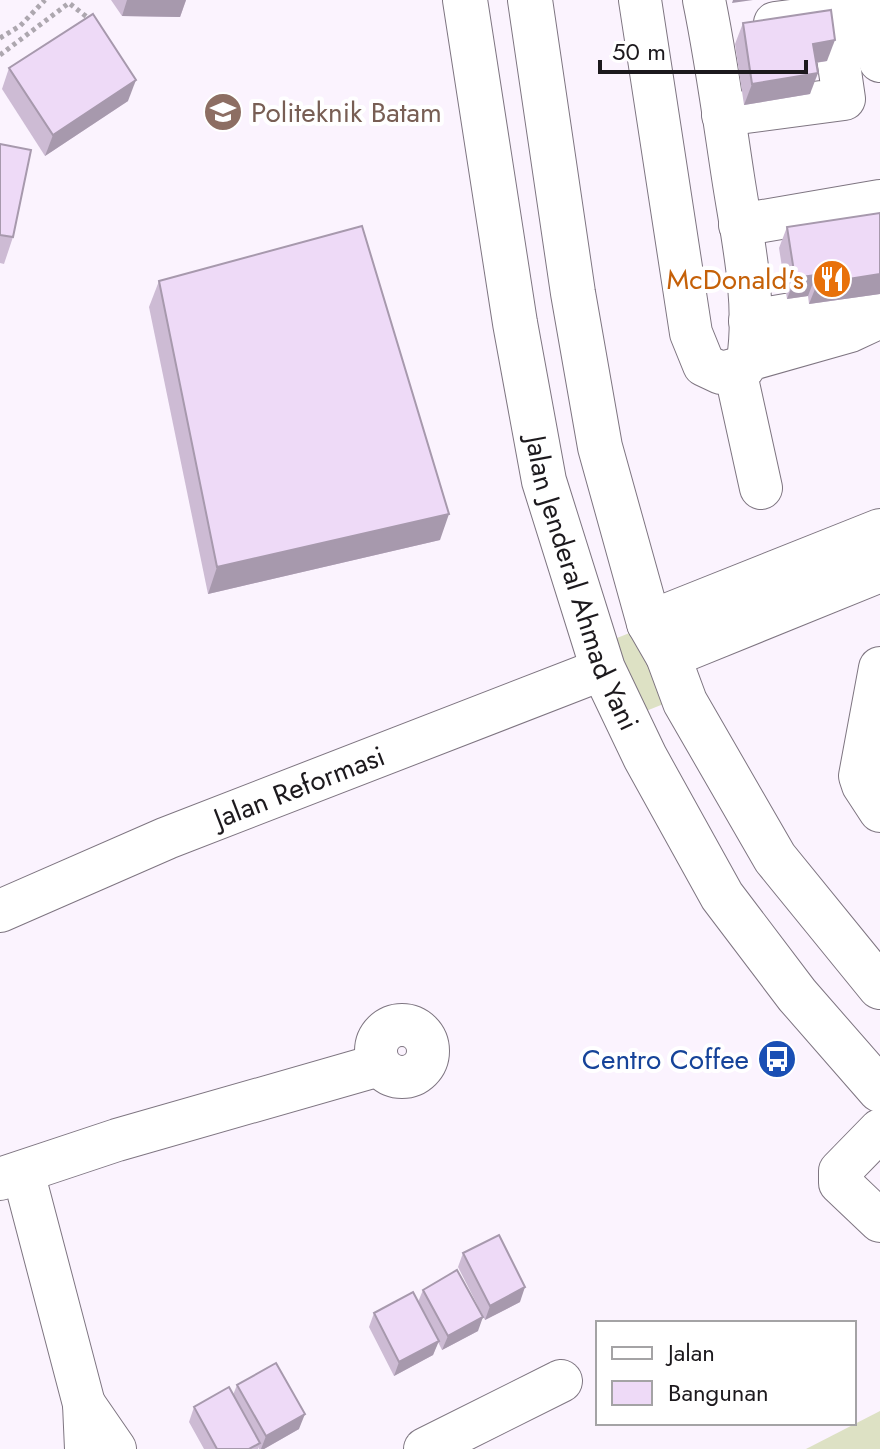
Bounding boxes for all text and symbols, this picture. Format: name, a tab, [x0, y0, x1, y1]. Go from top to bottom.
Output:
scale bar	[600, 24, 806, 74]
text: 50 m	[612, 34, 666, 69]
school or university icon: Politeknik Batam	[202, 91, 244, 133]
place label: Politeknik Batam	[251, 92, 442, 133]
restaurant icon: McDonald's	[811, 258, 853, 300]
place label: McDonald's	[667, 259, 804, 300]
street label: Jalan Jenderal Ahmad Yani	[514, 428, 649, 737]
street label: Jalan Reformasi	[204, 736, 391, 840]
bus stop icon: Centro Coffee	[756, 1038, 798, 1080]
place label: Centro Coffee	[582, 1039, 749, 1080]
legend	[596, 1321, 856, 1425]
text: Jalan	[665, 1335, 715, 1370]
text: Bangunan	[668, 1375, 769, 1410]

